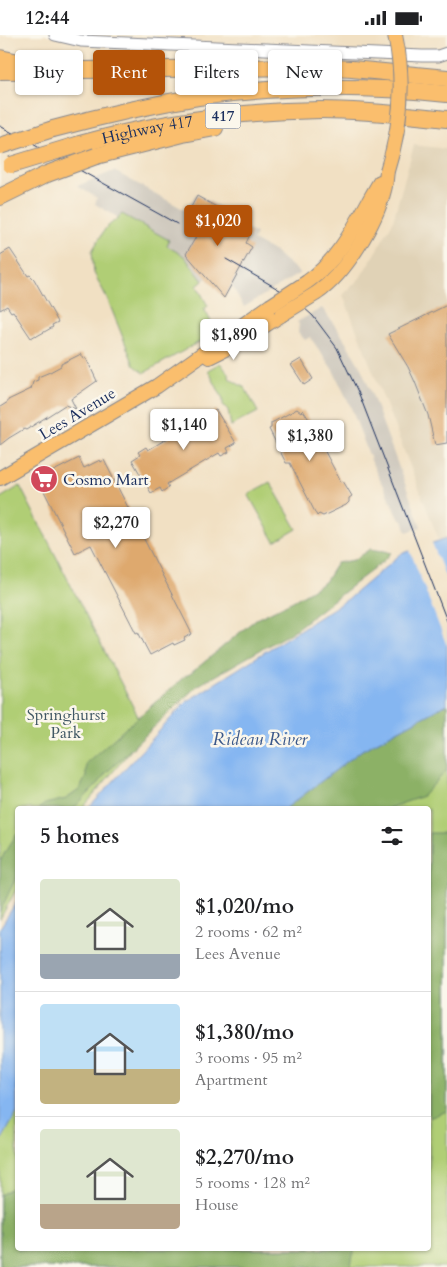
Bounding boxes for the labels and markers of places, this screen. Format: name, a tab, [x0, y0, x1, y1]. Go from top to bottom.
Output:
pin: $1,020	[177, 205, 259, 247]
pin: $1,890	[193, 319, 275, 361]
pin: $1,140	[143, 409, 225, 451]
pin: $1,380	[269, 419, 351, 462]
supermarket icon: Cosmo Mart	[29, 464, 59, 494]
place label: Cosmo Mart	[63, 469, 149, 491]
pin: $2,270	[75, 507, 157, 549]

